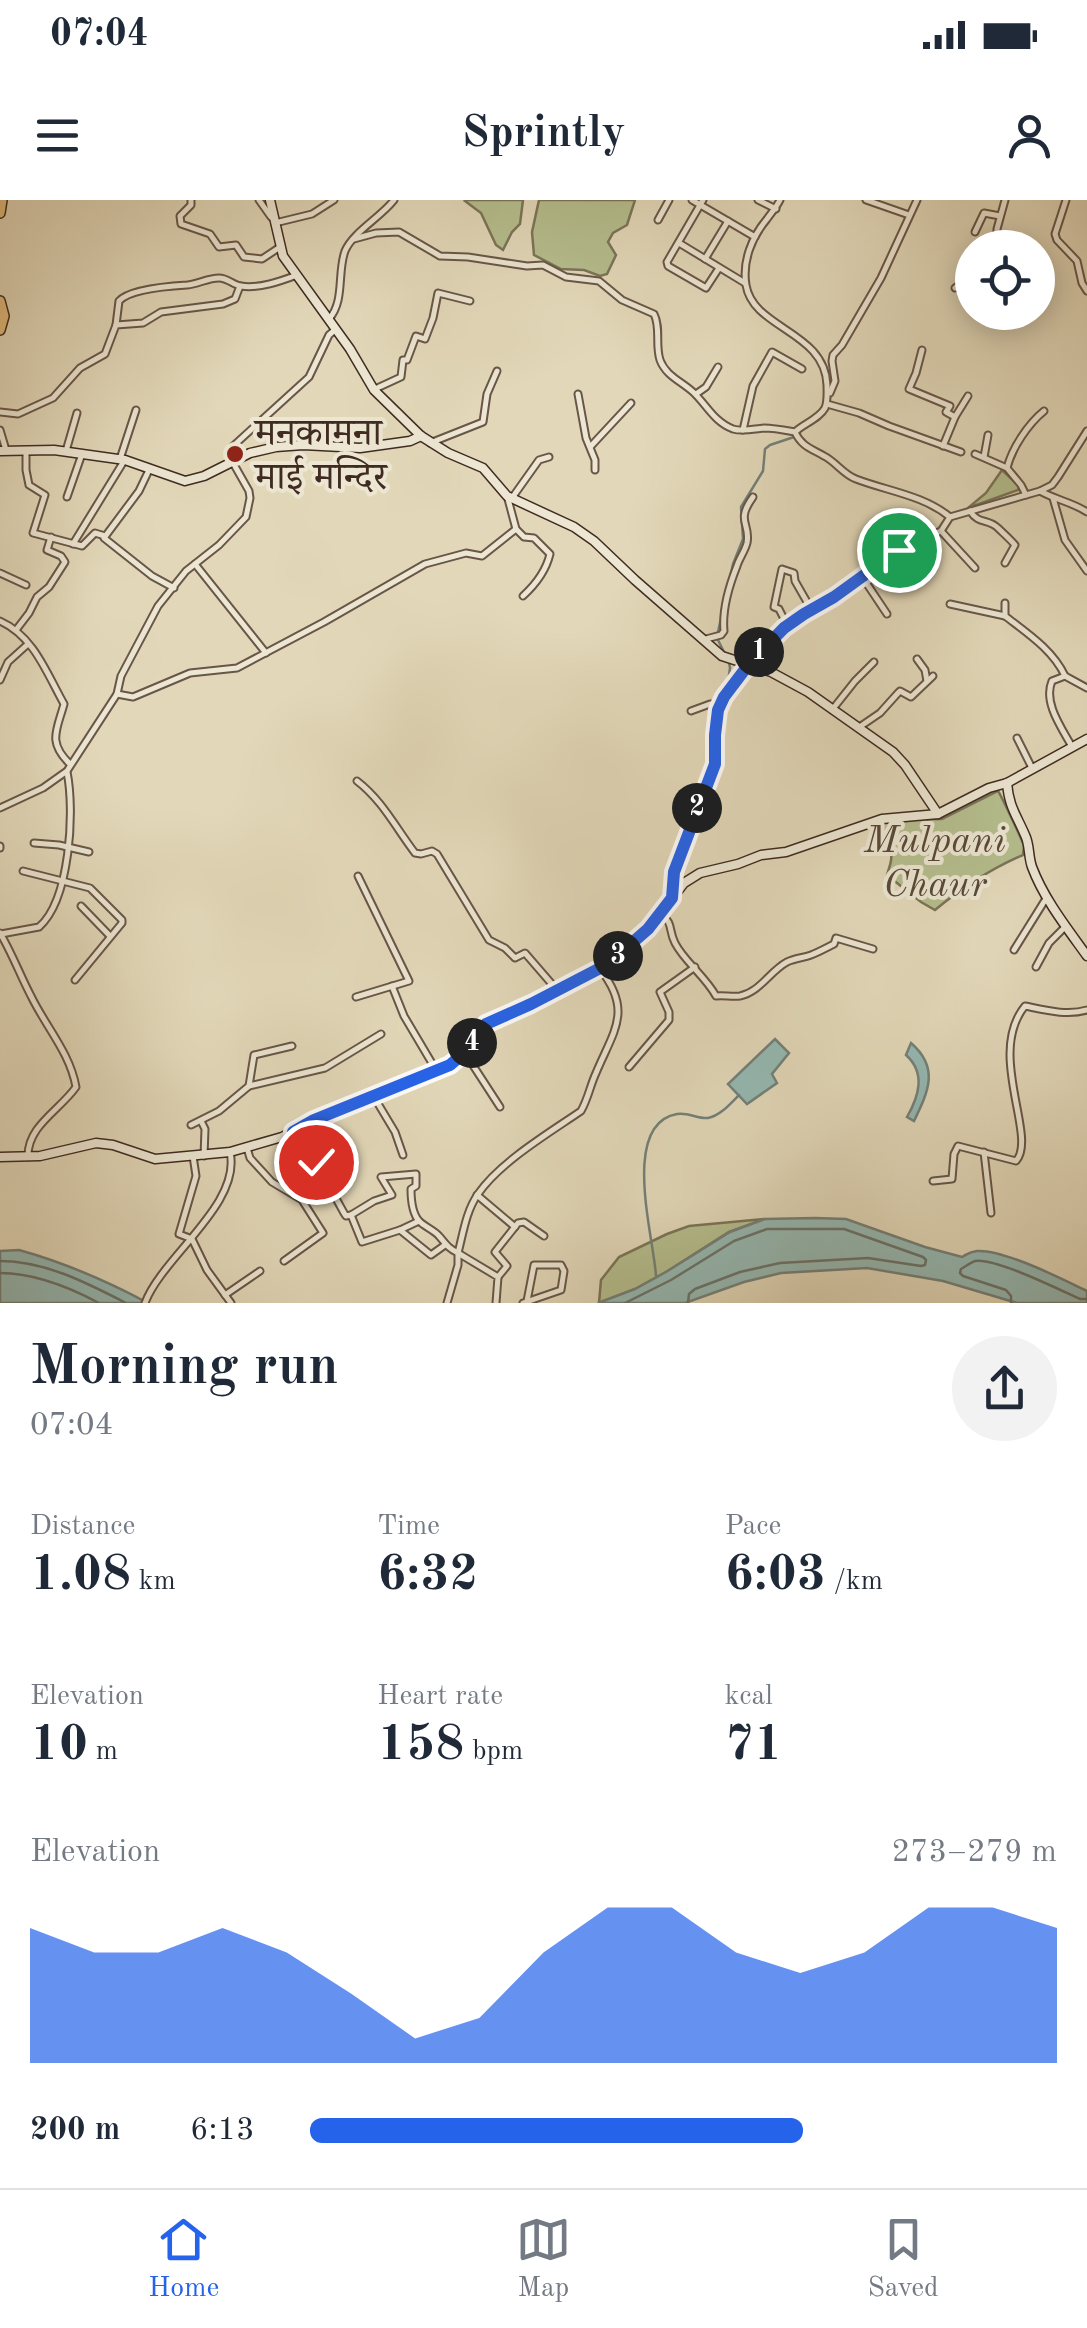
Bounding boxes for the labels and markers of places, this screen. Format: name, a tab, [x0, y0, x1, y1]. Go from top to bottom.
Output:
place label: मनकामना माई मन्दिर	[253, 416, 388, 498]
marker: मनकामना माई मन्दिर	[224, 443, 246, 465]
pin	[857, 508, 942, 593]
pin: 1	[734, 627, 784, 677]
pin: 2	[672, 783, 722, 833]
pin: 3	[593, 931, 643, 981]
pin: 4	[447, 1018, 497, 1068]
pin	[274, 1120, 359, 1205]

